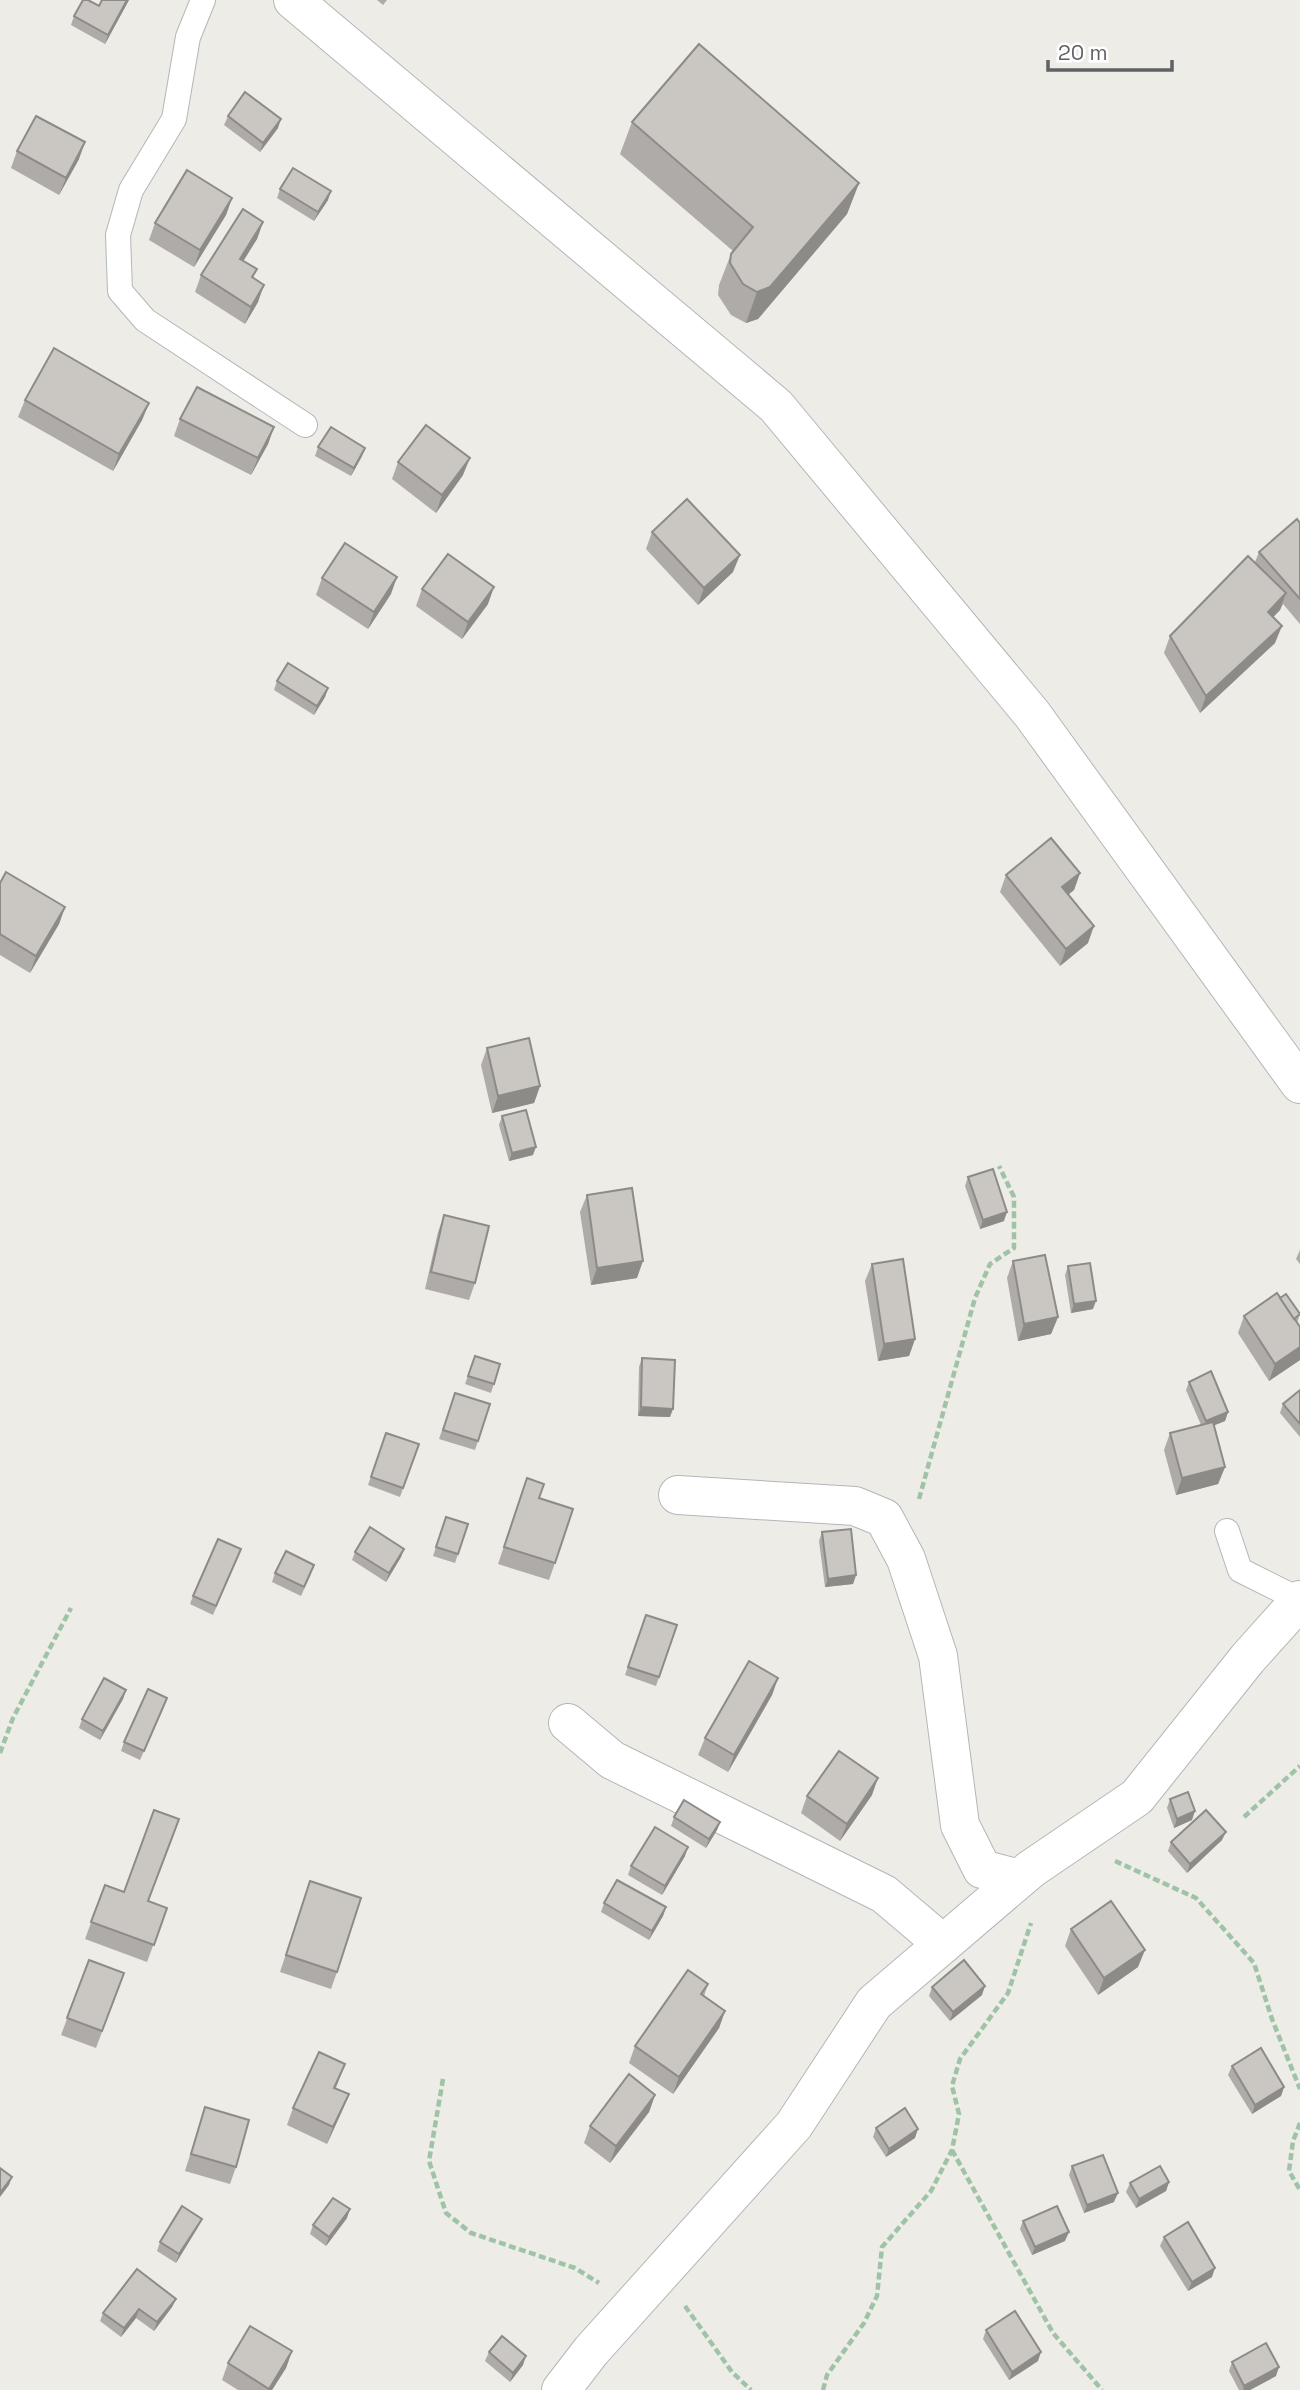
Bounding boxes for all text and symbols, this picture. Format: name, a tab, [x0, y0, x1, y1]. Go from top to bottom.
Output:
scale bar	[1048, 28, 1172, 72]
text: 20 m	[1058, 39, 1108, 66]

